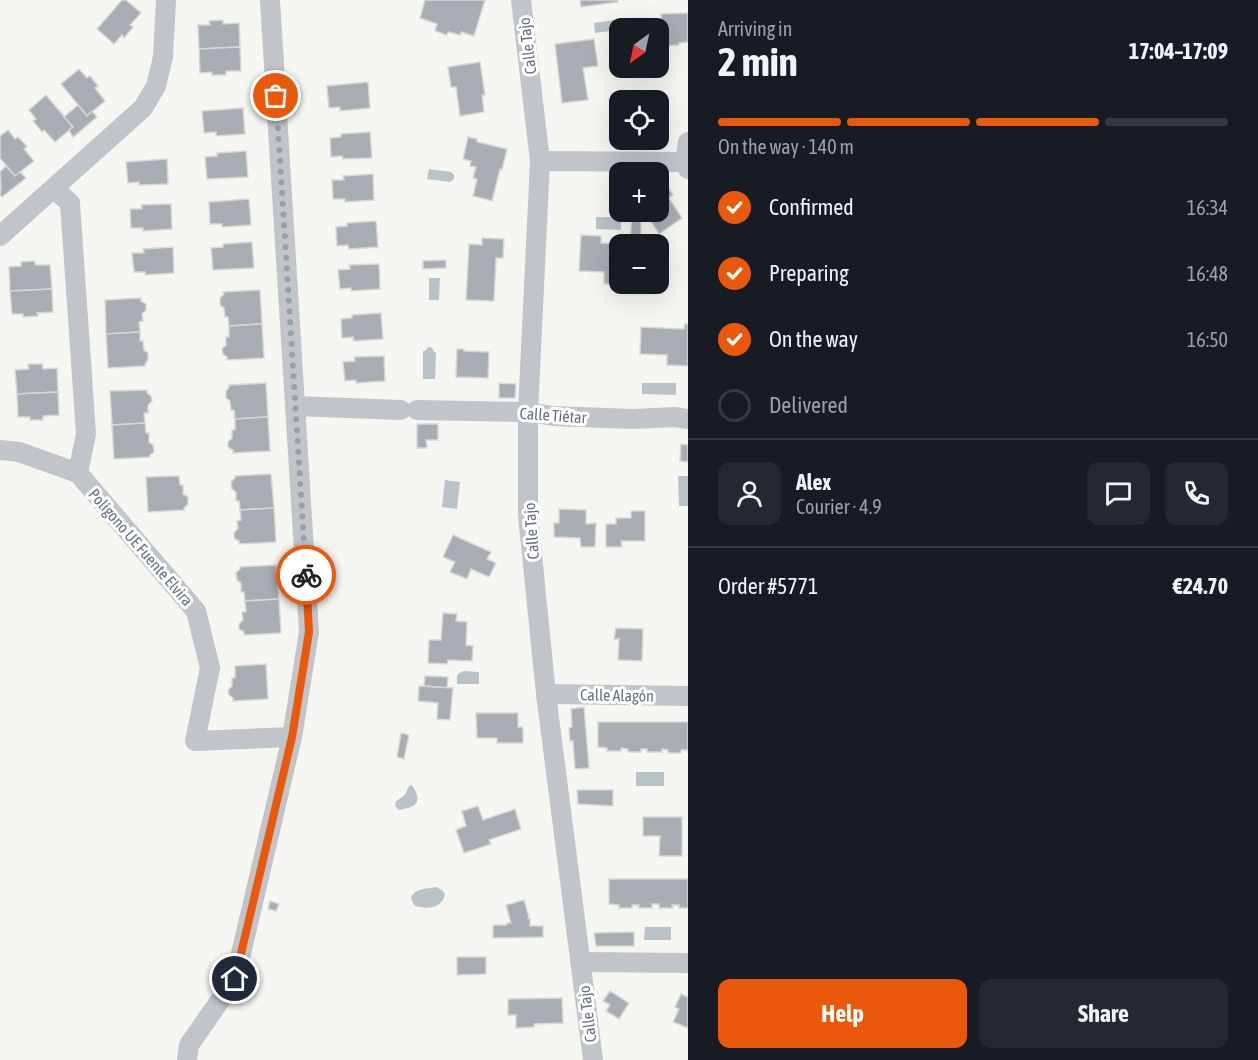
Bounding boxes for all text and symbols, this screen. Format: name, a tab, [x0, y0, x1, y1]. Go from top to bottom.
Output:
street label: Calle Tajo	[515, 17, 540, 75]
text: Arriving in	[718, 17, 792, 40]
north arrow	[609, 18, 669, 78]
map controls	[609, 18, 669, 294]
text: 17:04–17:09	[1129, 38, 1228, 64]
text: 2 min	[718, 40, 798, 84]
pin	[250, 70, 301, 121]
icon: bag	[259, 79, 292, 112]
button: locate	[609, 90, 669, 150]
text: On the way · 140 m	[718, 135, 854, 158]
button: +	[609, 162, 669, 222]
icon: check	[718, 191, 751, 224]
text: Confirmed	[769, 194, 854, 220]
text: 16:34	[1187, 196, 1228, 219]
button: −	[609, 234, 669, 294]
icon: check	[718, 257, 751, 290]
text: Preparing	[769, 260, 849, 286]
text: 16:48	[1187, 262, 1228, 285]
icon: check	[718, 323, 751, 356]
text: On the way	[769, 326, 858, 352]
text: 16:50	[1187, 328, 1228, 351]
text: Delivered	[769, 392, 848, 418]
street label: Calle Tiétar	[519, 404, 587, 426]
button: person	[718, 462, 781, 525]
button: chat	[1087, 462, 1150, 525]
button: phone	[1165, 462, 1228, 525]
text: Alex	[796, 469, 831, 495]
street label: Polígono UE Fuente Elvira	[85, 485, 197, 610]
text: Courier · 4.9	[796, 495, 882, 518]
street label: Calle Tajo	[520, 502, 543, 560]
courier	[276, 545, 336, 605]
icon: bike	[290, 559, 323, 592]
text: Order #5771	[718, 573, 818, 599]
text: €24.70	[1173, 573, 1228, 599]
street label: Calle Alagón	[580, 685, 654, 706]
pin	[209, 953, 260, 1004]
icon: home	[218, 962, 251, 995]
button: Help	[718, 979, 967, 1048]
button: Share	[979, 979, 1228, 1048]
street label: Calle Tajo	[575, 985, 600, 1043]

